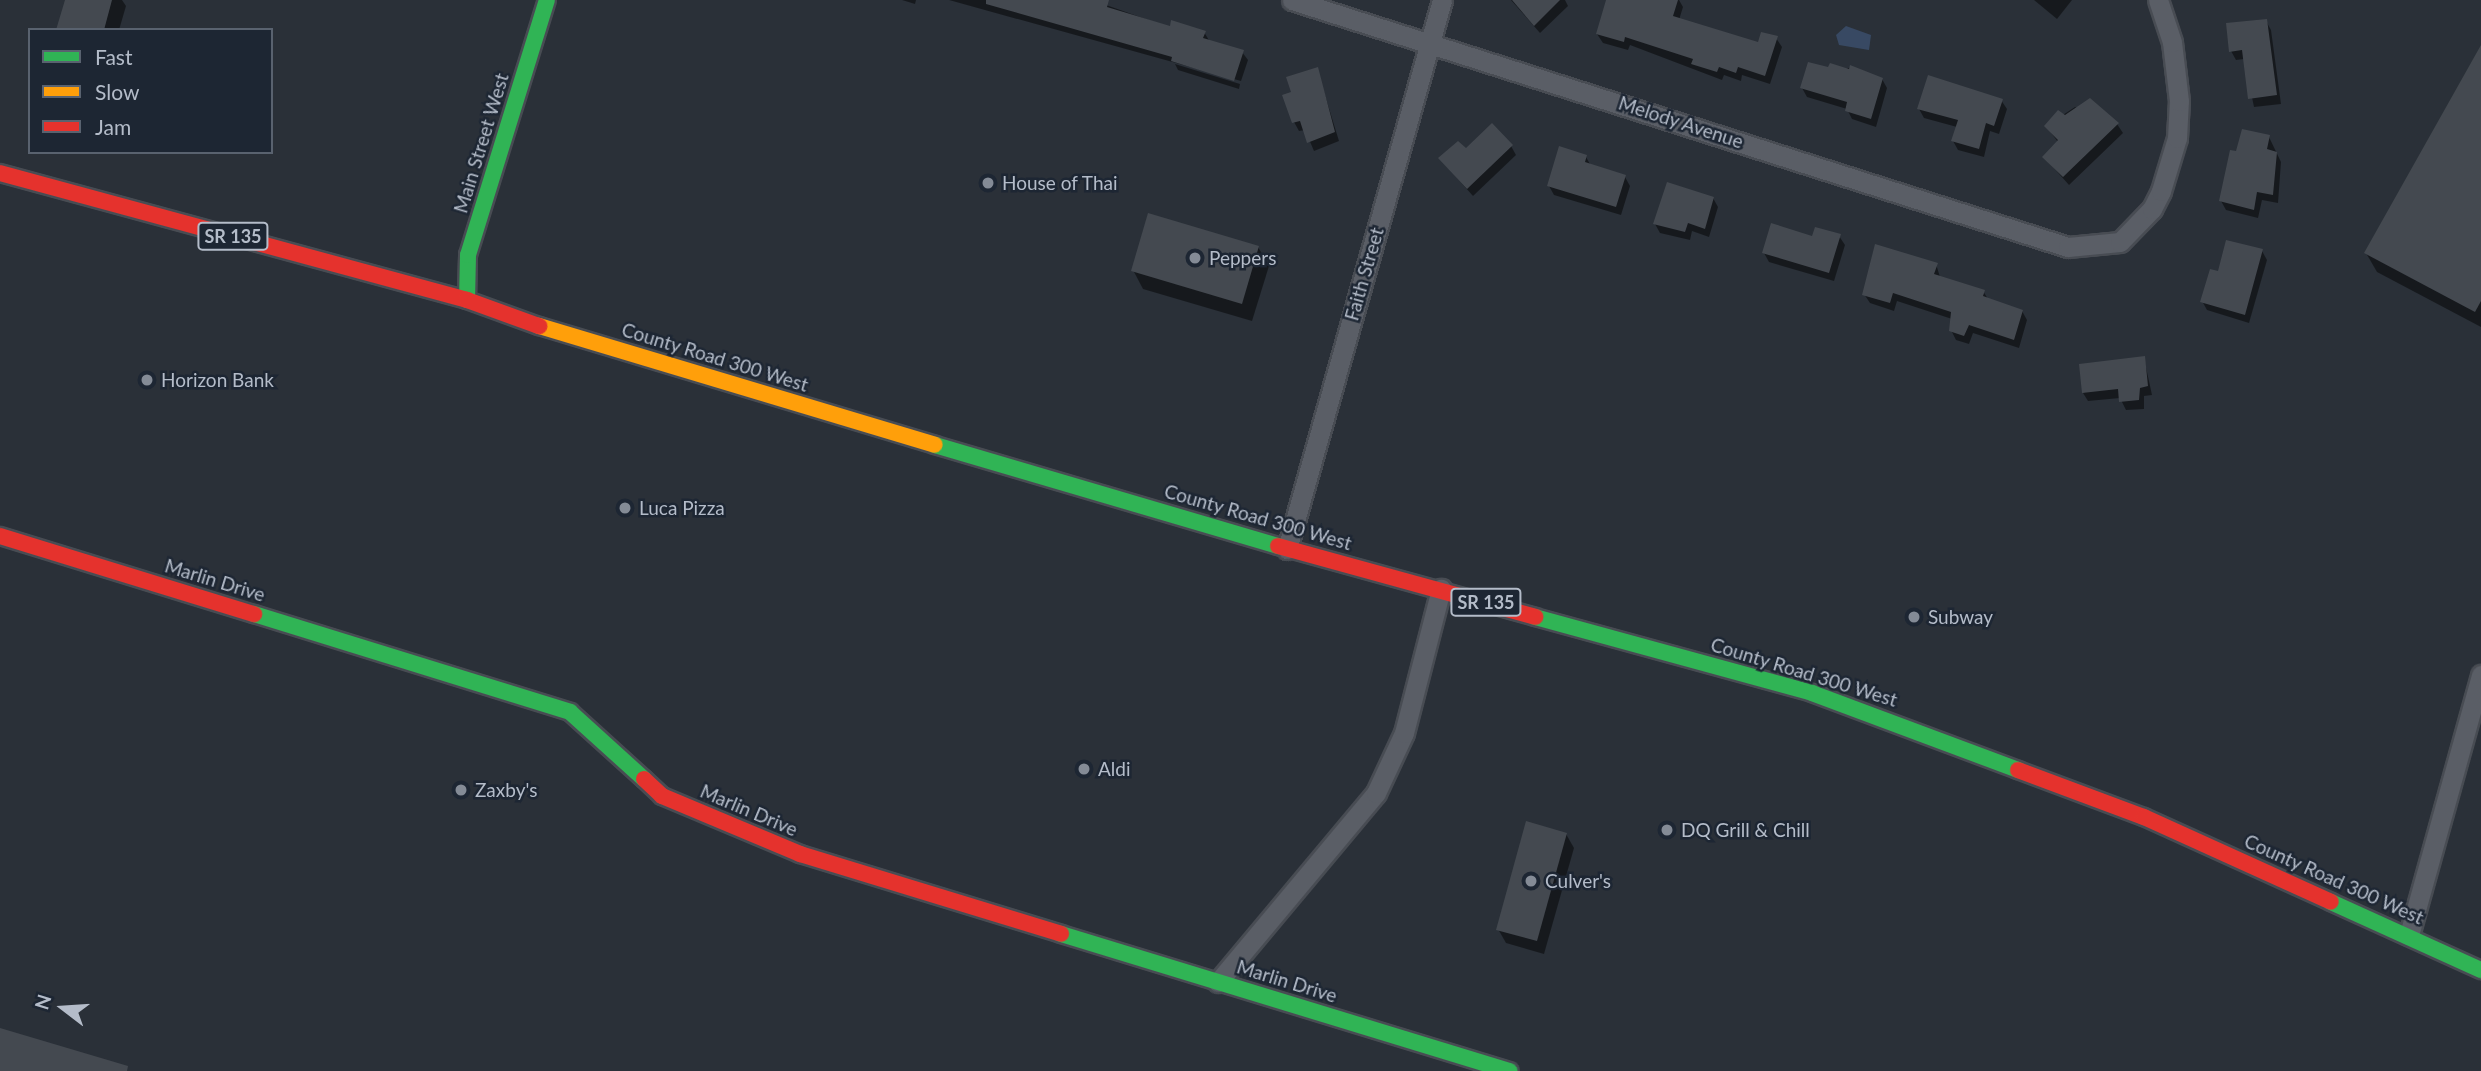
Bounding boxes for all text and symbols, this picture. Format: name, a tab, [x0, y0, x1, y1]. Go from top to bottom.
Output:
legend	[28, 28, 273, 154]
text: Fast	[95, 44, 132, 69]
street label: Main Street West	[449, 70, 513, 216]
text: Slow	[95, 79, 139, 104]
street label: Melody Avenue	[1615, 91, 1747, 153]
text: Jam	[95, 114, 131, 139]
place label: House of Thai	[1002, 172, 1118, 194]
marker: House of Thai	[980, 175, 996, 191]
road number: SR 135	[196, 222, 270, 250]
street label: Faith Street	[1340, 225, 1388, 323]
place label: Peppers	[1209, 247, 1276, 269]
marker: Peppers	[1187, 250, 1203, 266]
street label: County Road 300 West	[619, 318, 811, 396]
place label: Horizon Bank	[161, 369, 274, 391]
marker: Horizon Bank	[139, 372, 155, 388]
street label: County Road 300 West	[1161, 479, 1355, 555]
place label: Luca Pizza	[639, 497, 725, 519]
marker: Luca Pizza	[617, 500, 633, 516]
street label: Marlin Drive	[162, 554, 268, 606]
road number: SR 135	[1449, 588, 1523, 616]
place label: Subway	[1928, 606, 1993, 628]
marker: Subway	[1906, 609, 1922, 625]
street label: County Road 300 West	[1708, 633, 1900, 711]
place label: Aldi	[1098, 758, 1131, 780]
marker: Aldi	[1076, 761, 1092, 777]
place label: Zaxby's	[475, 779, 537, 801]
street label: Marlin Drive	[697, 779, 801, 841]
marker: Zaxby's	[453, 782, 469, 798]
place label: DQ Grill & Chill	[1681, 819, 1810, 841]
marker: DQ Grill & Chill	[1659, 822, 1675, 838]
street label: County Road 300 West	[2241, 829, 2427, 929]
place label: Culver's	[1545, 870, 1611, 892]
marker: Culver's	[1523, 873, 1539, 889]
street label: Marlin Drive	[1234, 955, 1340, 1007]
north arrow	[28, 973, 98, 1043]
text: N	[29, 991, 56, 1012]

